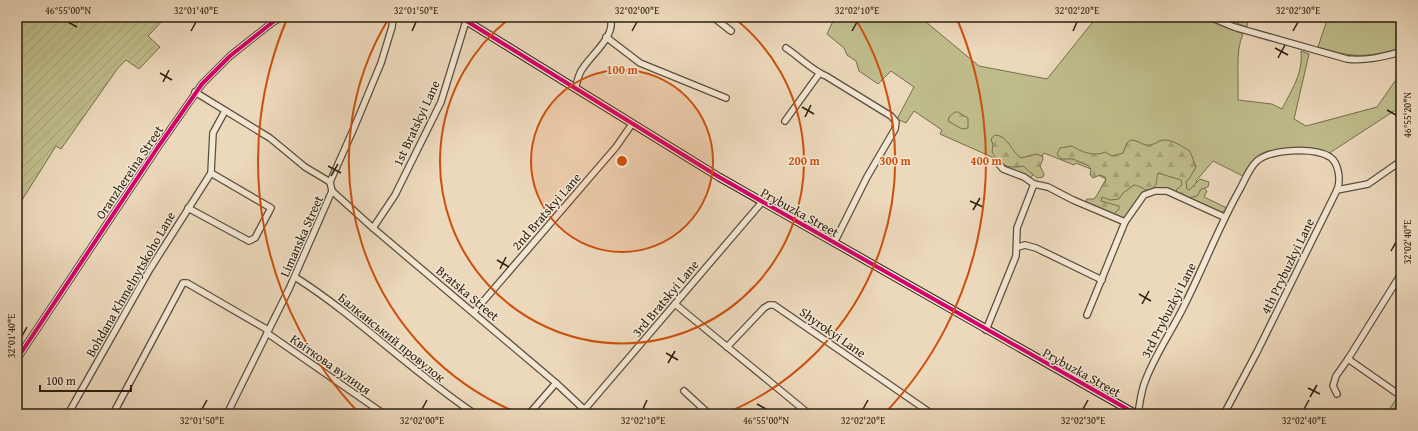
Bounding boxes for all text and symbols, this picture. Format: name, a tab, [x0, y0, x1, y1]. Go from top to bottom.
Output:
text: 46°55'00"N	[45, 3, 91, 18]
text: 32°01'40"E	[174, 3, 218, 18]
text: 32°01'50"E	[394, 3, 438, 18]
text: 32°02'00"E	[615, 3, 659, 18]
text: 32°02'10"E	[835, 3, 879, 18]
text: 32°02'20"E	[1055, 3, 1099, 18]
text: 32°02'30"E	[1276, 3, 1320, 18]
text: 100 m	[606, 61, 639, 78]
street label: 1st Bratskyi Lane	[388, 77, 445, 169]
text: 46°55'20"N	[1400, 92, 1415, 138]
street label: Oranzhereina Street	[91, 121, 168, 223]
text: 200 m	[788, 152, 821, 169]
text: 300 m	[879, 152, 912, 169]
text: 400 m	[970, 152, 1003, 169]
centre of rings	[615, 154, 629, 168]
street label: 2nd Bratskyi Lane	[507, 168, 585, 254]
street label: Prybuzka Street	[757, 183, 843, 242]
street label: Limanska Street	[275, 192, 328, 280]
street label: Bohdana Khmelnytskoho Lane	[81, 208, 180, 361]
street label: 4th Prybuzkyi Lane	[1256, 215, 1319, 317]
text: 32°02'40"E	[1400, 220, 1415, 264]
street label: 3rd Bratskyi Lane	[627, 256, 703, 341]
street label: 3rd Prybuzkyi Lane	[1136, 259, 1201, 361]
street label: Bratska Street	[432, 261, 504, 326]
street label: Балканський провулок	[334, 288, 449, 387]
street label: Shyrokyi Lane	[796, 302, 870, 362]
text: 32°01'40"E	[4, 314, 19, 358]
street label: Квіткова вулиця	[286, 329, 375, 400]
street label: Prybuzka Street	[1039, 343, 1125, 402]
scale bar	[40, 367, 131, 393]
text: 100 m	[46, 372, 76, 389]
text: 32°01'50"E	[180, 413, 224, 428]
text: 32°02'00"E	[400, 413, 444, 428]
text: 32°02'10"E	[621, 413, 665, 428]
text: 46°55'00"N	[743, 413, 789, 428]
text: 32°02'20"E	[841, 413, 885, 428]
text: 32°02'30"E	[1061, 413, 1105, 428]
text: 32°02'40"E	[1282, 413, 1326, 428]

